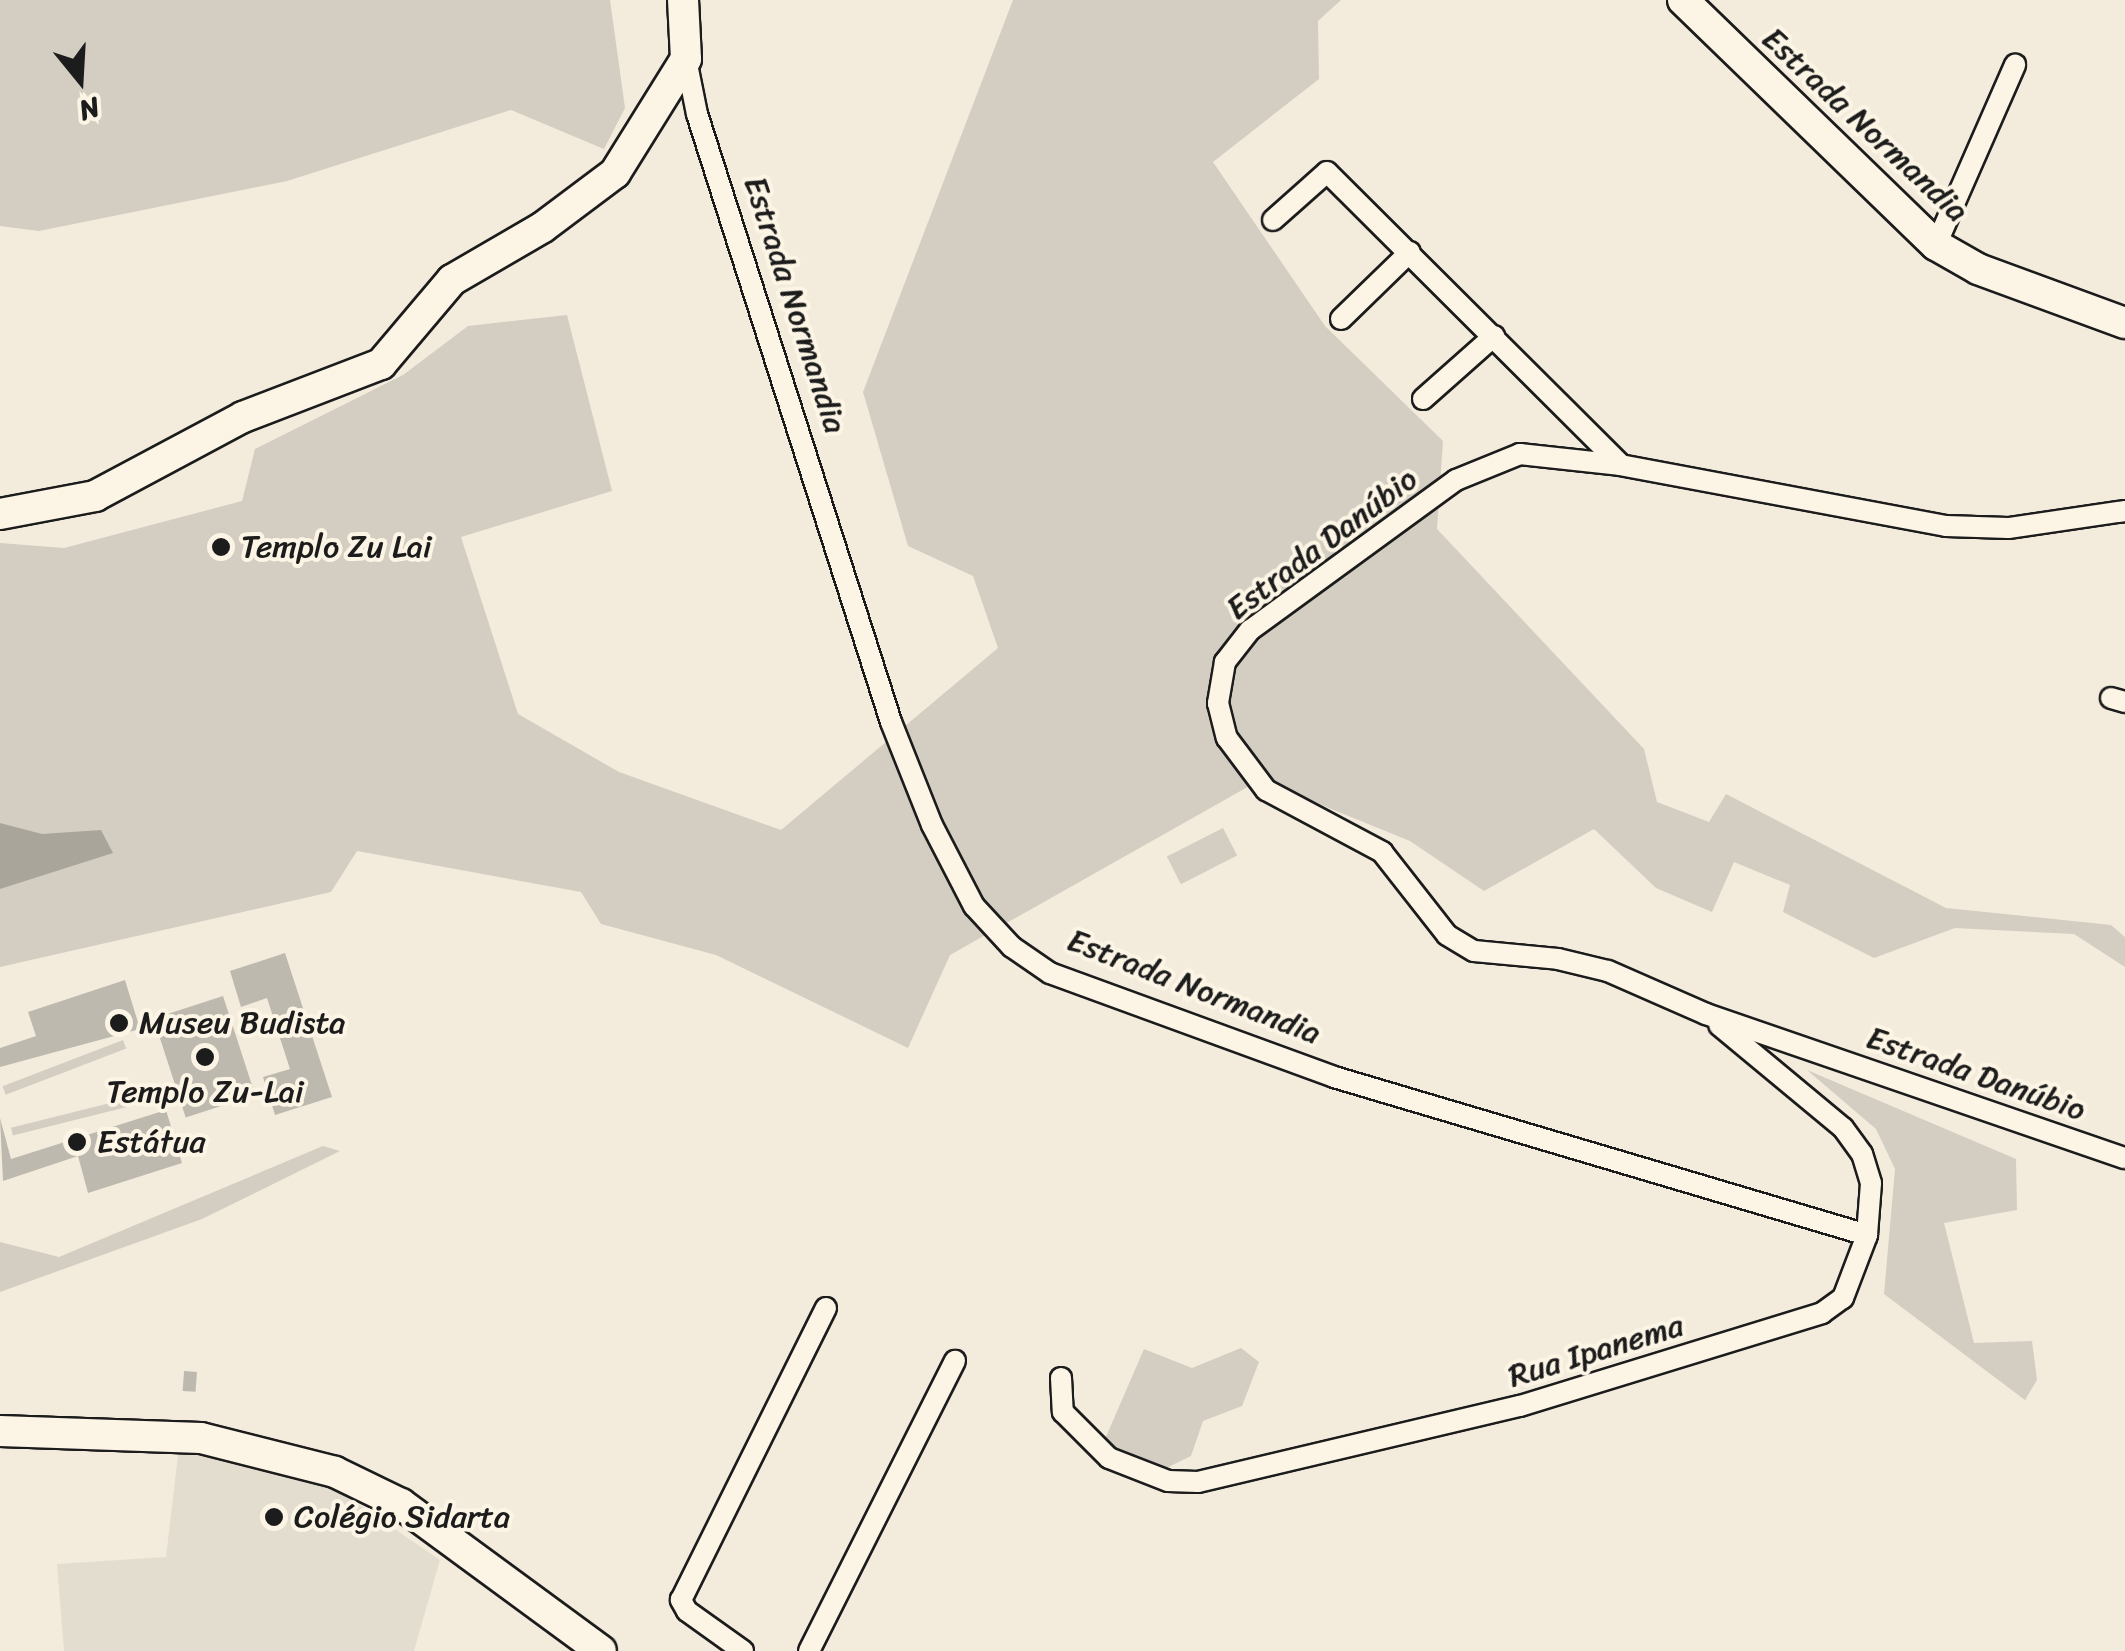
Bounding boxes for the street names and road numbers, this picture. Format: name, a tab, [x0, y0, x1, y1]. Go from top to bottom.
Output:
street label: Estrada Normandia	[1754, 19, 1976, 231]
street label: Estrada Normandia	[735, 172, 855, 438]
street label: Estrada Danúbio	[1219, 460, 1425, 628]
street label: Estrada Normandia	[1062, 921, 1326, 1053]
street label: Estrada Danúbio	[1862, 1019, 2090, 1129]
street label: Rua Ipanema	[1504, 1306, 1688, 1396]

